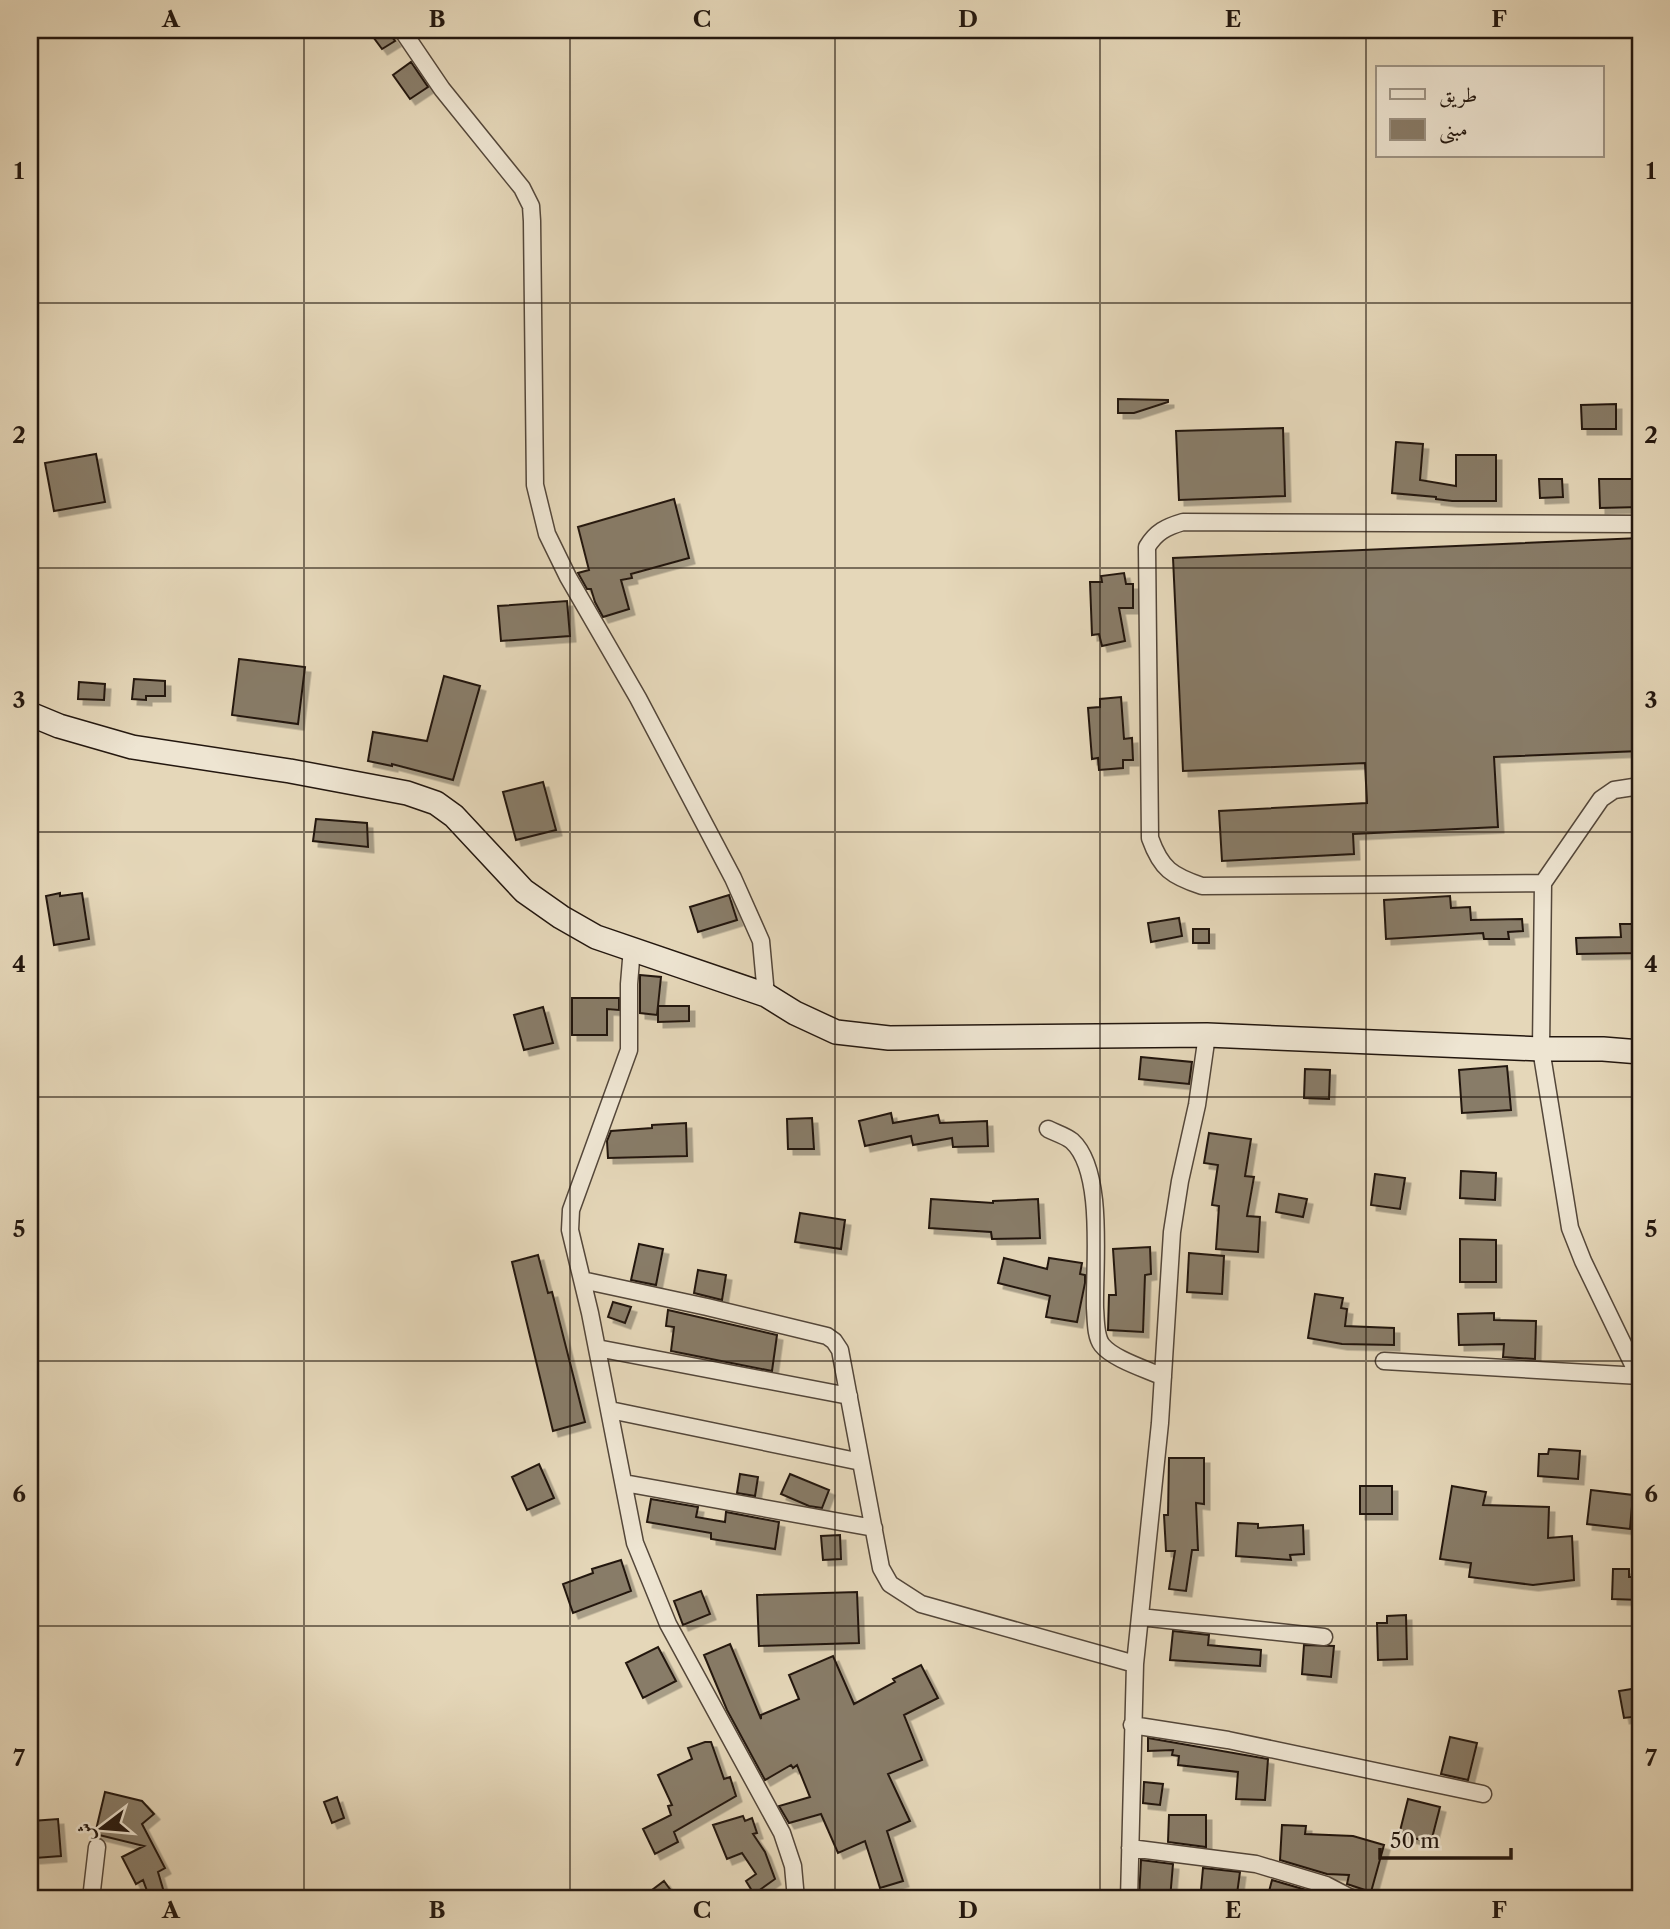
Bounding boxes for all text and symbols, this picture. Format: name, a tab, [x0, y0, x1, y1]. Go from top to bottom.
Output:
text: A	[161, 5, 181, 33]
text: B	[428, 5, 446, 33]
text: C	[693, 5, 711, 33]
text: D	[958, 5, 978, 33]
text: E	[1225, 5, 1241, 33]
text: F	[1491, 5, 1507, 33]
legend	[1376, 66, 1604, 158]
text: طريق	[1439, 82, 1477, 108]
text: مبنى	[1439, 116, 1468, 144]
text: 1	[14, 157, 25, 185]
text: 1	[1646, 157, 1657, 185]
text: 2	[12, 421, 26, 449]
text: 2	[1644, 421, 1658, 449]
text: 3	[13, 686, 26, 714]
text: 3	[1645, 686, 1658, 714]
text: 4	[12, 950, 26, 978]
text: 4	[1644, 950, 1658, 978]
text: 5	[13, 1215, 25, 1243]
text: 5	[1645, 1215, 1657, 1243]
text: 6	[12, 1480, 26, 1508]
text: 6	[1644, 1480, 1658, 1508]
text: 7	[13, 1744, 25, 1772]
text: 7	[1645, 1744, 1657, 1772]
north arrow	[66, 1792, 136, 1862]
scale bar	[1380, 1817, 1511, 1861]
text: ش	[72, 1820, 100, 1845]
text: 50 m	[1390, 1828, 1440, 1853]
text: A	[161, 1896, 181, 1924]
text: B	[428, 1896, 446, 1924]
text: C	[693, 1896, 711, 1924]
text: D	[958, 1896, 978, 1924]
text: E	[1225, 1896, 1241, 1924]
text: F	[1491, 1896, 1507, 1924]

